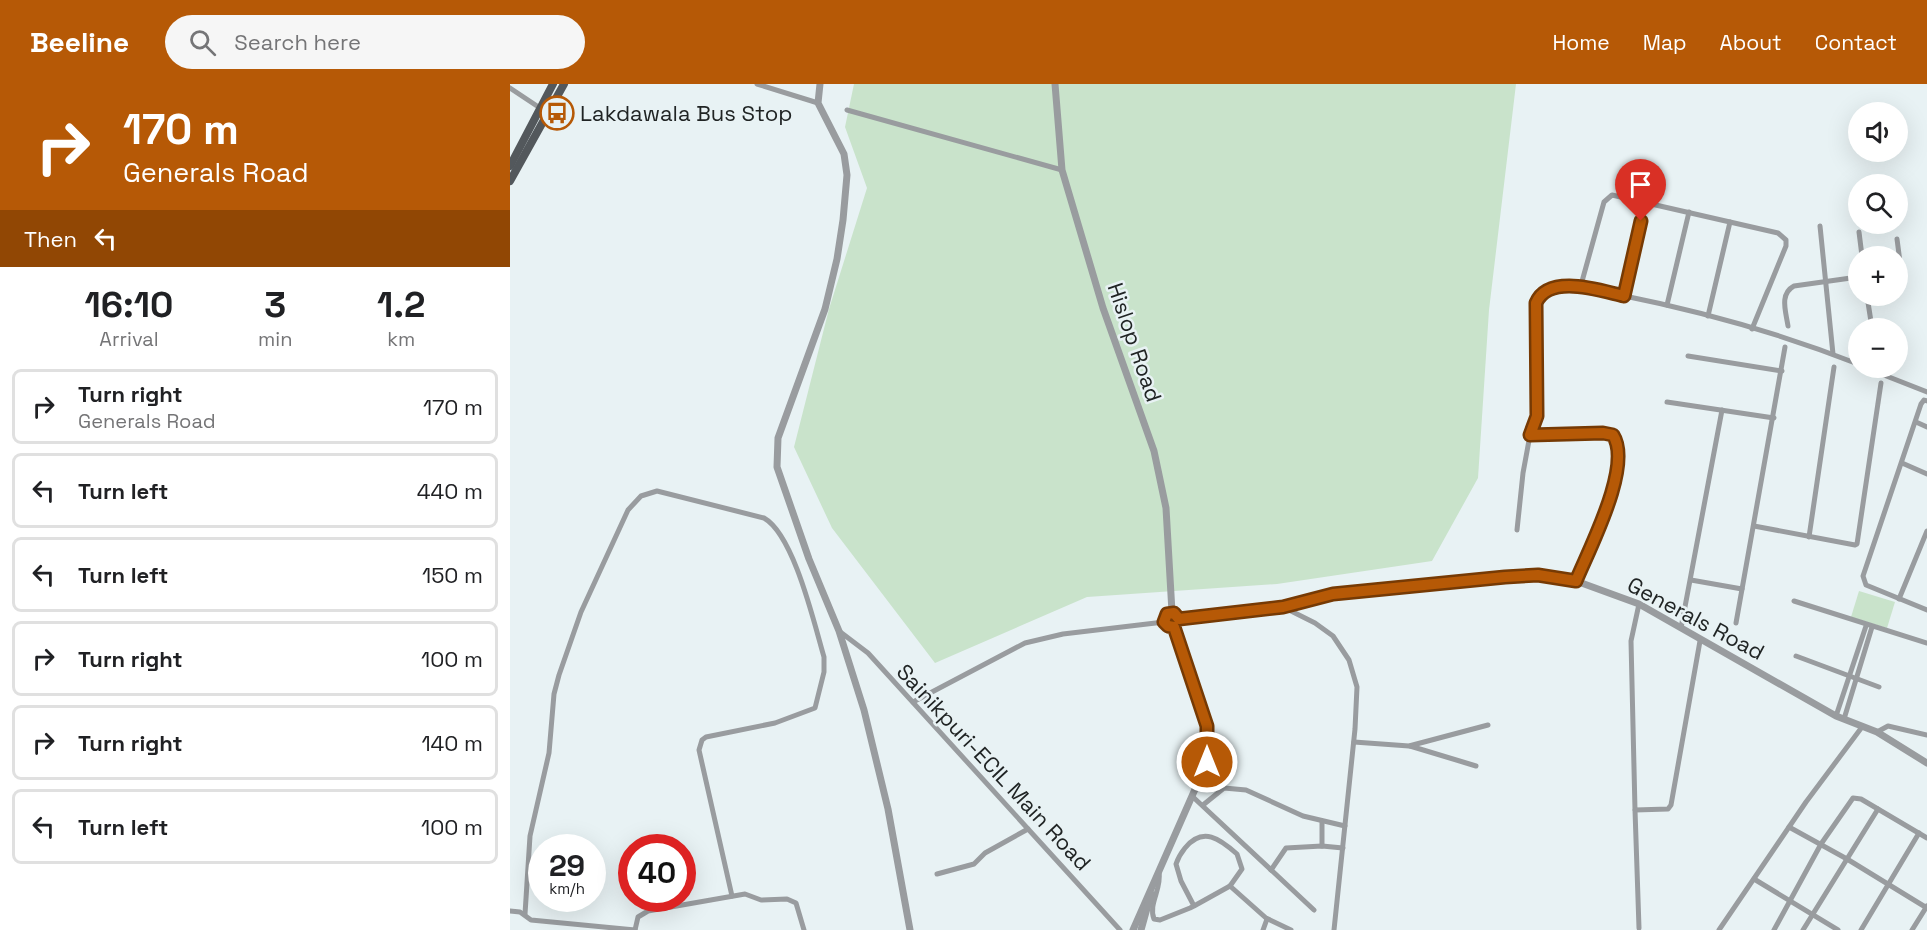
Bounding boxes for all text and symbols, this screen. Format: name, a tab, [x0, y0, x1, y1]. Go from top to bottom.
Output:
search box	[165, 15, 585, 69]
text: Beeline	[30, 24, 129, 60]
icon: search	[186, 26, 219, 59]
text: Search here	[234, 28, 361, 56]
text: Home	[1552, 29, 1610, 56]
text: Map	[1643, 29, 1687, 56]
text: About	[1720, 29, 1782, 56]
text: Contact	[1815, 29, 1897, 56]
bus stop icon: Lakdawala Bus Stop	[539, 95, 575, 131]
place label: Lakdawala Bus Stop	[580, 99, 793, 127]
map controls	[1848, 102, 1908, 378]
button: sound	[1848, 102, 1908, 162]
text: 170 m	[123, 103, 239, 156]
icon: right	[24, 108, 102, 186]
text: Generals Road	[123, 155, 309, 190]
pin	[1615, 159, 1666, 221]
icon: arrive	[1624, 168, 1657, 201]
button: search	[1848, 174, 1908, 234]
icon: left	[89, 222, 122, 255]
text: Then	[24, 225, 77, 253]
button: +	[1848, 246, 1908, 306]
street label: Hislop Road	[1102, 279, 1168, 405]
text: 16:10	[85, 282, 173, 328]
text: 3	[264, 282, 286, 328]
text: 1.2	[377, 282, 425, 328]
button: −	[1848, 318, 1908, 378]
text: Arrival	[99, 326, 159, 352]
text: min	[258, 326, 292, 352]
text: km	[387, 326, 415, 352]
text: Turn right	[78, 380, 183, 408]
icon: right	[27, 390, 60, 423]
text: 170 m	[423, 393, 483, 421]
text: Generals Road	[78, 408, 216, 434]
icon: left	[27, 474, 60, 507]
text: Turn left	[78, 477, 168, 505]
text: 440 m	[417, 477, 483, 505]
icon: left	[27, 558, 60, 591]
text: Turn left	[78, 561, 168, 589]
text: 150 m	[422, 561, 483, 589]
street label: Generals Road	[1623, 570, 1769, 666]
icon: right	[27, 642, 60, 675]
text: Turn right	[78, 645, 183, 673]
text: 100 m	[421, 645, 483, 673]
street label: Sainikpuri-ECIL Main Road	[891, 658, 1097, 876]
icon: right	[27, 726, 60, 759]
text: Turn right	[78, 729, 183, 757]
text: 140 m	[421, 729, 483, 757]
position arrow	[1175, 730, 1239, 794]
icon: left	[27, 810, 60, 843]
text: Turn left	[78, 813, 168, 841]
text: 100 m	[421, 813, 483, 841]
speed limit sign: 40	[618, 834, 696, 912]
text: 29	[549, 846, 585, 885]
text: km/h	[549, 879, 585, 898]

